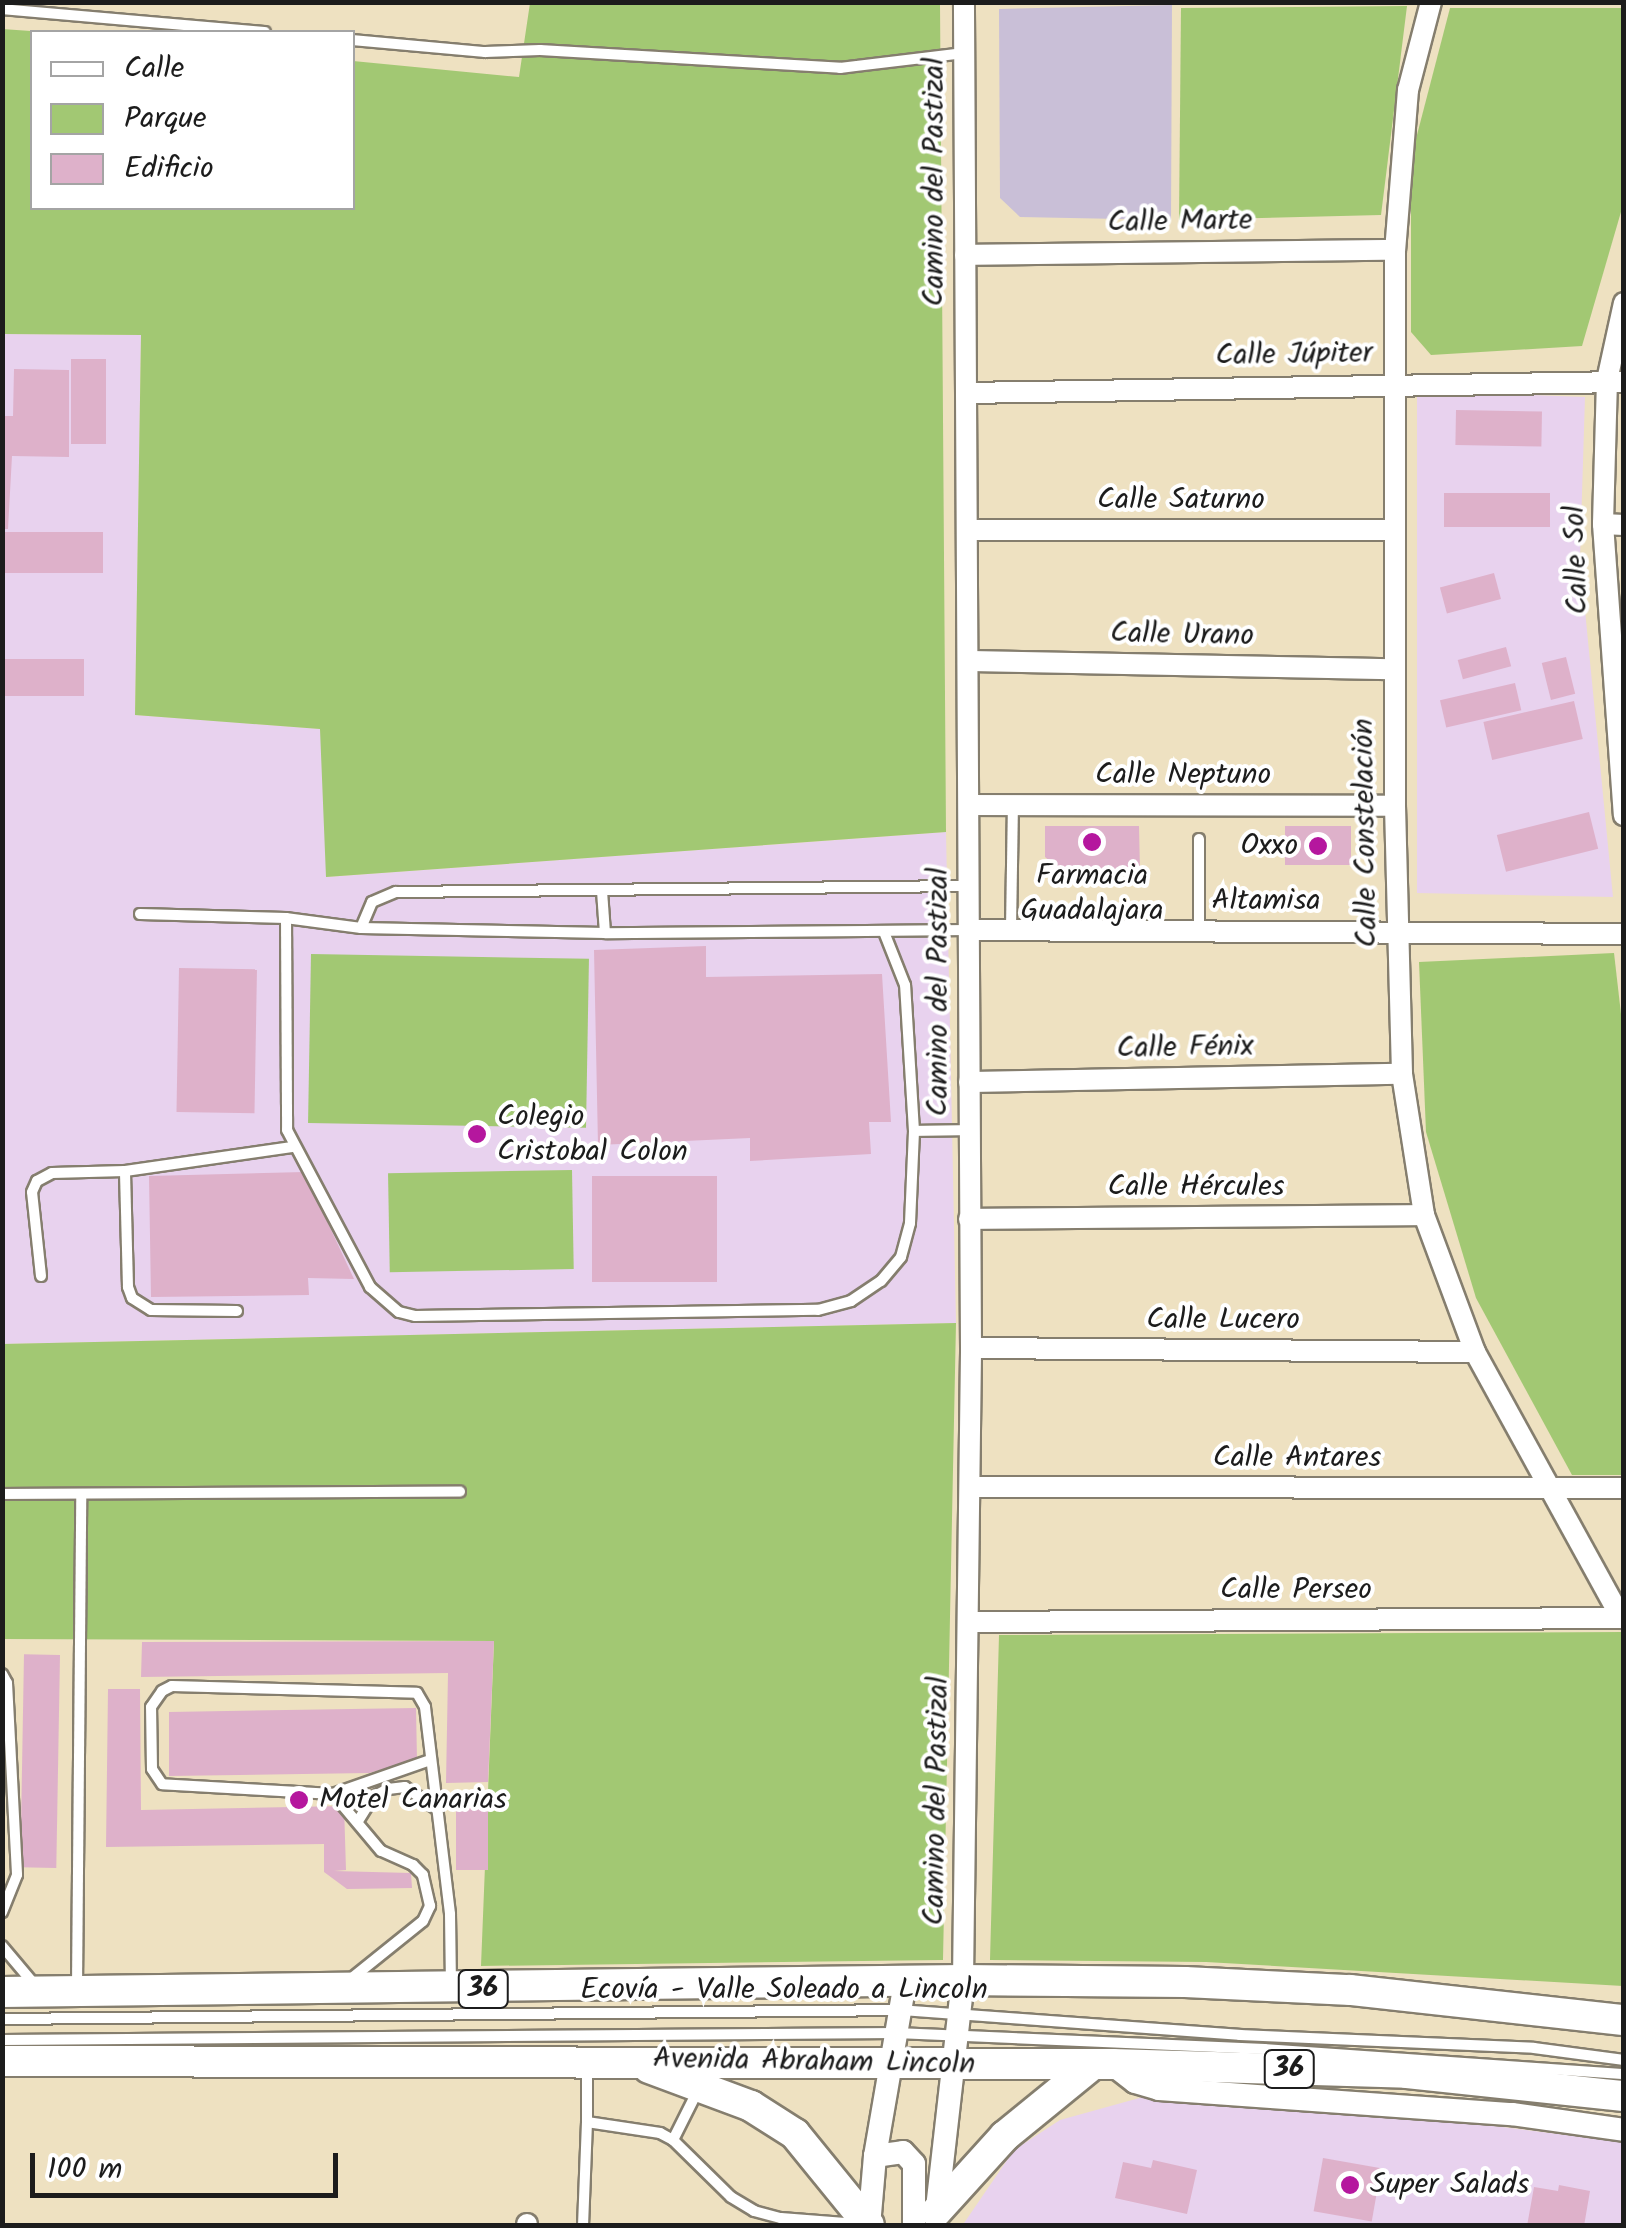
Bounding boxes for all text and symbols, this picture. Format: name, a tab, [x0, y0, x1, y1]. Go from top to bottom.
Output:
legend	[30, 30, 355, 210]
text: Calle	[124, 45, 184, 93]
street label: Camino del Pastizal	[917, 57, 953, 307]
text: Parque	[124, 95, 206, 143]
text: Edificio	[124, 145, 214, 193]
street label: Calle Marte	[1107, 203, 1253, 241]
street label: Calle Júpiter	[1215, 336, 1373, 374]
street label: Calle Saturno	[1097, 482, 1265, 518]
street label: Calle Sol	[1557, 505, 1597, 615]
street label: Calle Urano	[1110, 616, 1254, 654]
street label: Calle Constelación	[1346, 718, 1386, 948]
street label: Calle Neptuno	[1095, 757, 1271, 793]
place label: Oxxo	[1240, 828, 1298, 864]
marker: Farmacia Guadalajara	[1081, 831, 1103, 853]
marker: Oxxo	[1307, 835, 1329, 857]
place label: Farmacia Guadalajara	[1021, 858, 1163, 928]
street label: Camino del Pastizal	[921, 867, 957, 1117]
street label: Altamisa	[1211, 883, 1321, 919]
street label: Calle Fénix	[1116, 1029, 1254, 1067]
place label: Colegio Cristobal Colon	[497, 1099, 688, 1170]
marker: Colegio Cristobal Colon	[466, 1123, 488, 1145]
street label: Calle Hércules	[1108, 1169, 1284, 1205]
street label: Calle Lucero	[1146, 1302, 1300, 1338]
street label: Calle Antares	[1213, 1440, 1381, 1476]
street label: Calle Perseo	[1220, 1572, 1372, 1608]
street label: Camino del Pastizal	[917, 1676, 957, 1926]
place label: Motel Canarias	[319, 1782, 507, 1818]
marker: Motel Canarias	[288, 1789, 310, 1811]
road number: 36	[456, 1966, 510, 2012]
street label: Ecovía - Valle Soleado a Lincoln	[580, 1972, 988, 2008]
street label: Avenida Abraham Lincoln	[652, 2041, 976, 2083]
road number: 36	[1262, 2046, 1316, 2092]
scale bar	[35, 2133, 342, 2195]
text: 100 m	[47, 2146, 122, 2194]
place label: Super Salads	[1370, 2167, 1529, 2203]
marker: Super Salads	[1339, 2174, 1361, 2196]

